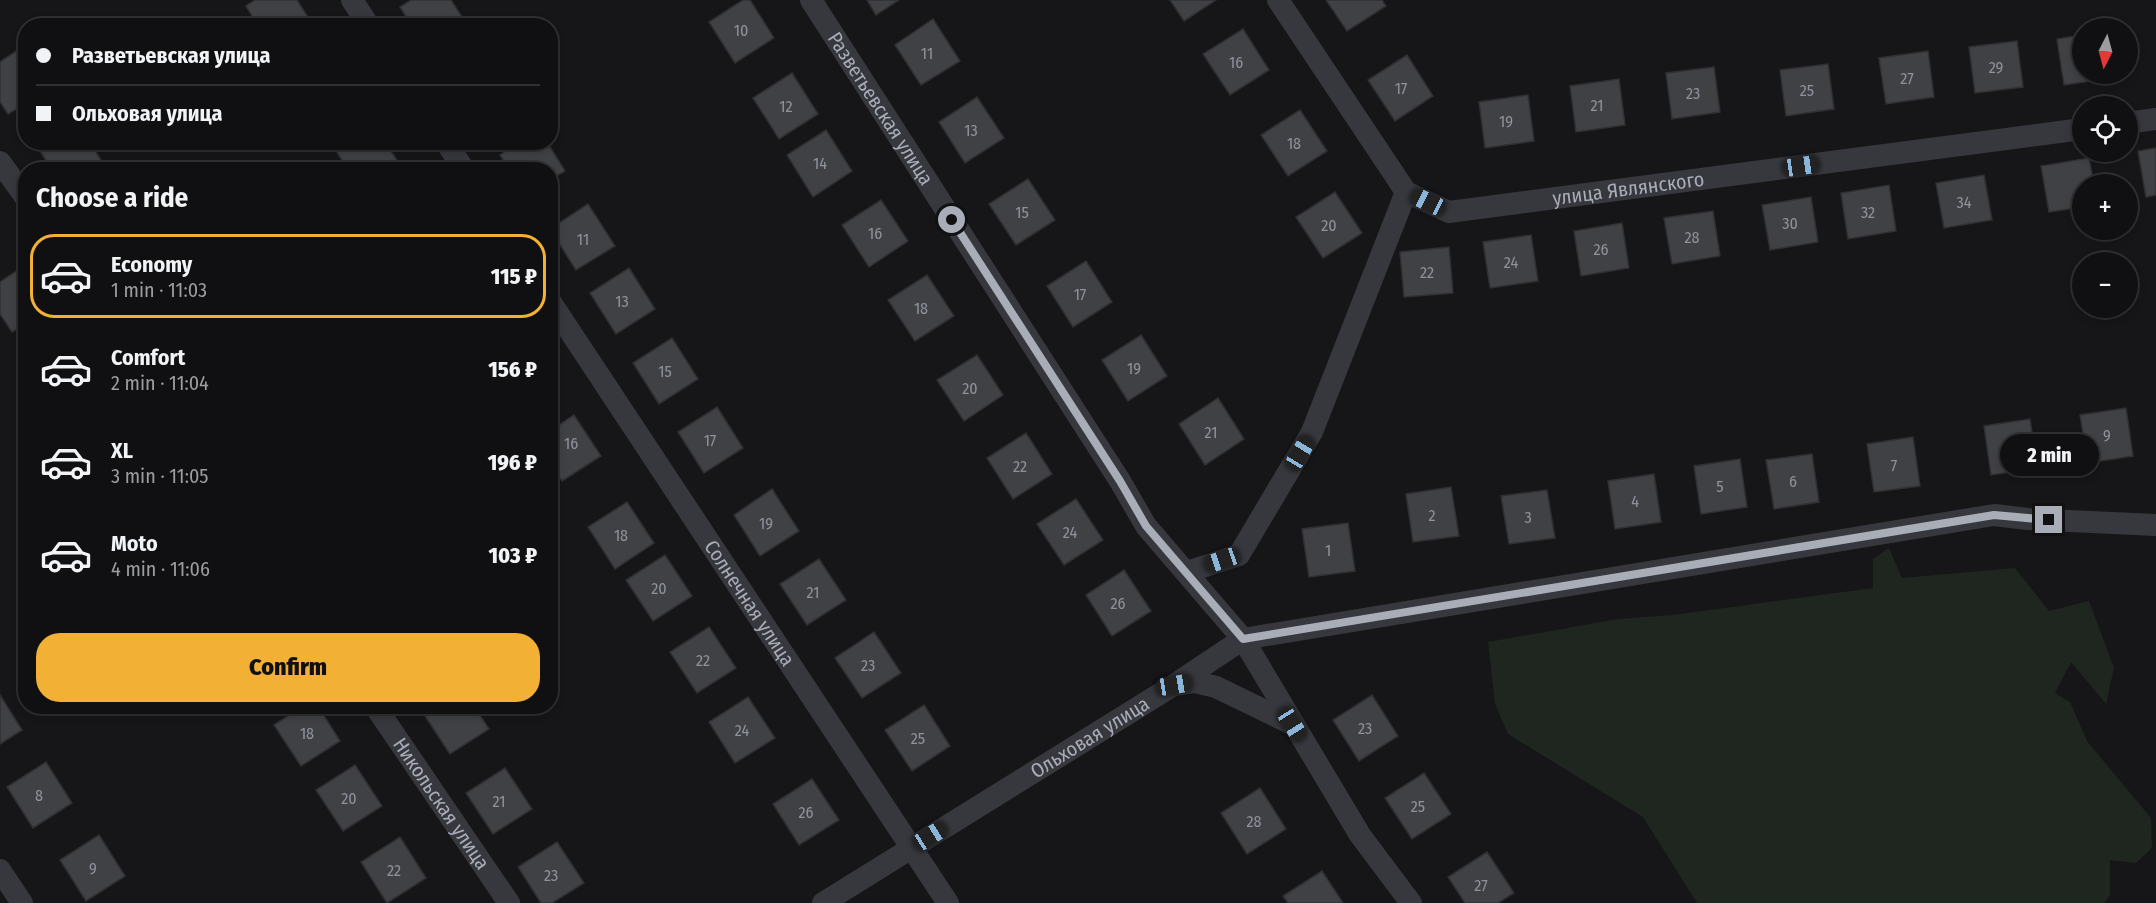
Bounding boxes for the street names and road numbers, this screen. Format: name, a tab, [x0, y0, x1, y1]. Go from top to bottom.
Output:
street label: Разветьевская улица	[823, 28, 939, 189]
street label: улица Являнского	[1551, 167, 1706, 210]
street label: Солнечная улица	[699, 535, 800, 671]
street label: Ольховая улица	[1026, 691, 1154, 783]
street label: Никольская улица	[388, 733, 495, 874]

